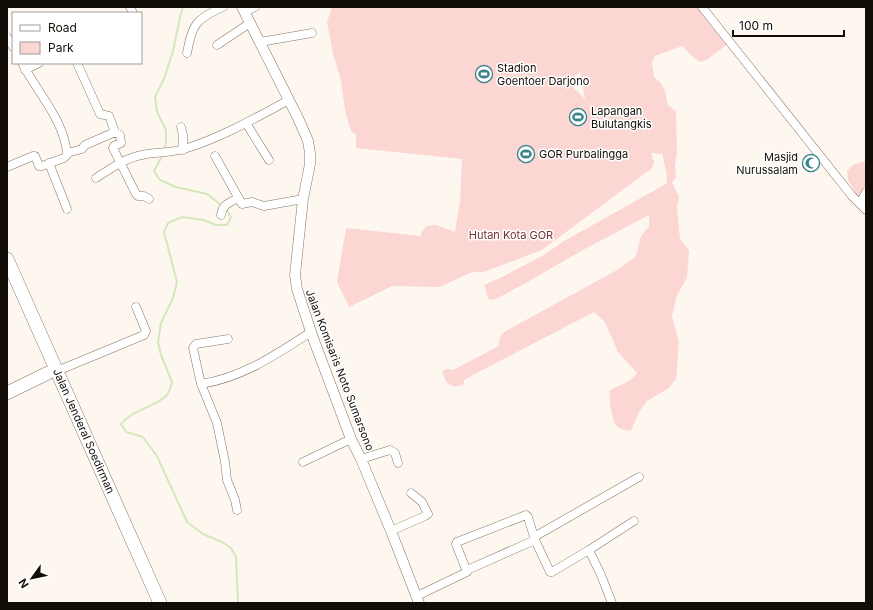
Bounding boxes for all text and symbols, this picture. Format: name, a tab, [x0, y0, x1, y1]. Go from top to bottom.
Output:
legend	[12, 12, 142, 64]
scale bar	[733, 12, 844, 38]
text: 100 m	[739, 18, 773, 33]
text: Road	[48, 20, 77, 35]
text: Park	[48, 40, 74, 55]
place label: Stadion Goentoer Darjono	[497, 61, 590, 88]
sports icon: Stadion Goentoer Darjono	[474, 64, 494, 84]
place label: Lapangan Bulutangkis	[591, 104, 652, 131]
sports icon: Lapangan Bulutangkis	[568, 107, 588, 127]
sports icon: GOR Purbalingga	[516, 144, 536, 164]
place label: GOR Purbalingga	[539, 147, 628, 161]
place label: Masjid Nurussalam	[736, 150, 798, 177]
mosque icon: Masjid Nurussalam	[801, 153, 821, 173]
park label: Hutan Kota GOR	[469, 228, 553, 242]
street label: Jalan Komisaris Noto Sumarsono	[303, 287, 377, 453]
street label: Jalan Jenderal Soedirman	[50, 366, 118, 496]
north arrow	[12, 558, 52, 598]
text: N	[15, 576, 32, 591]

